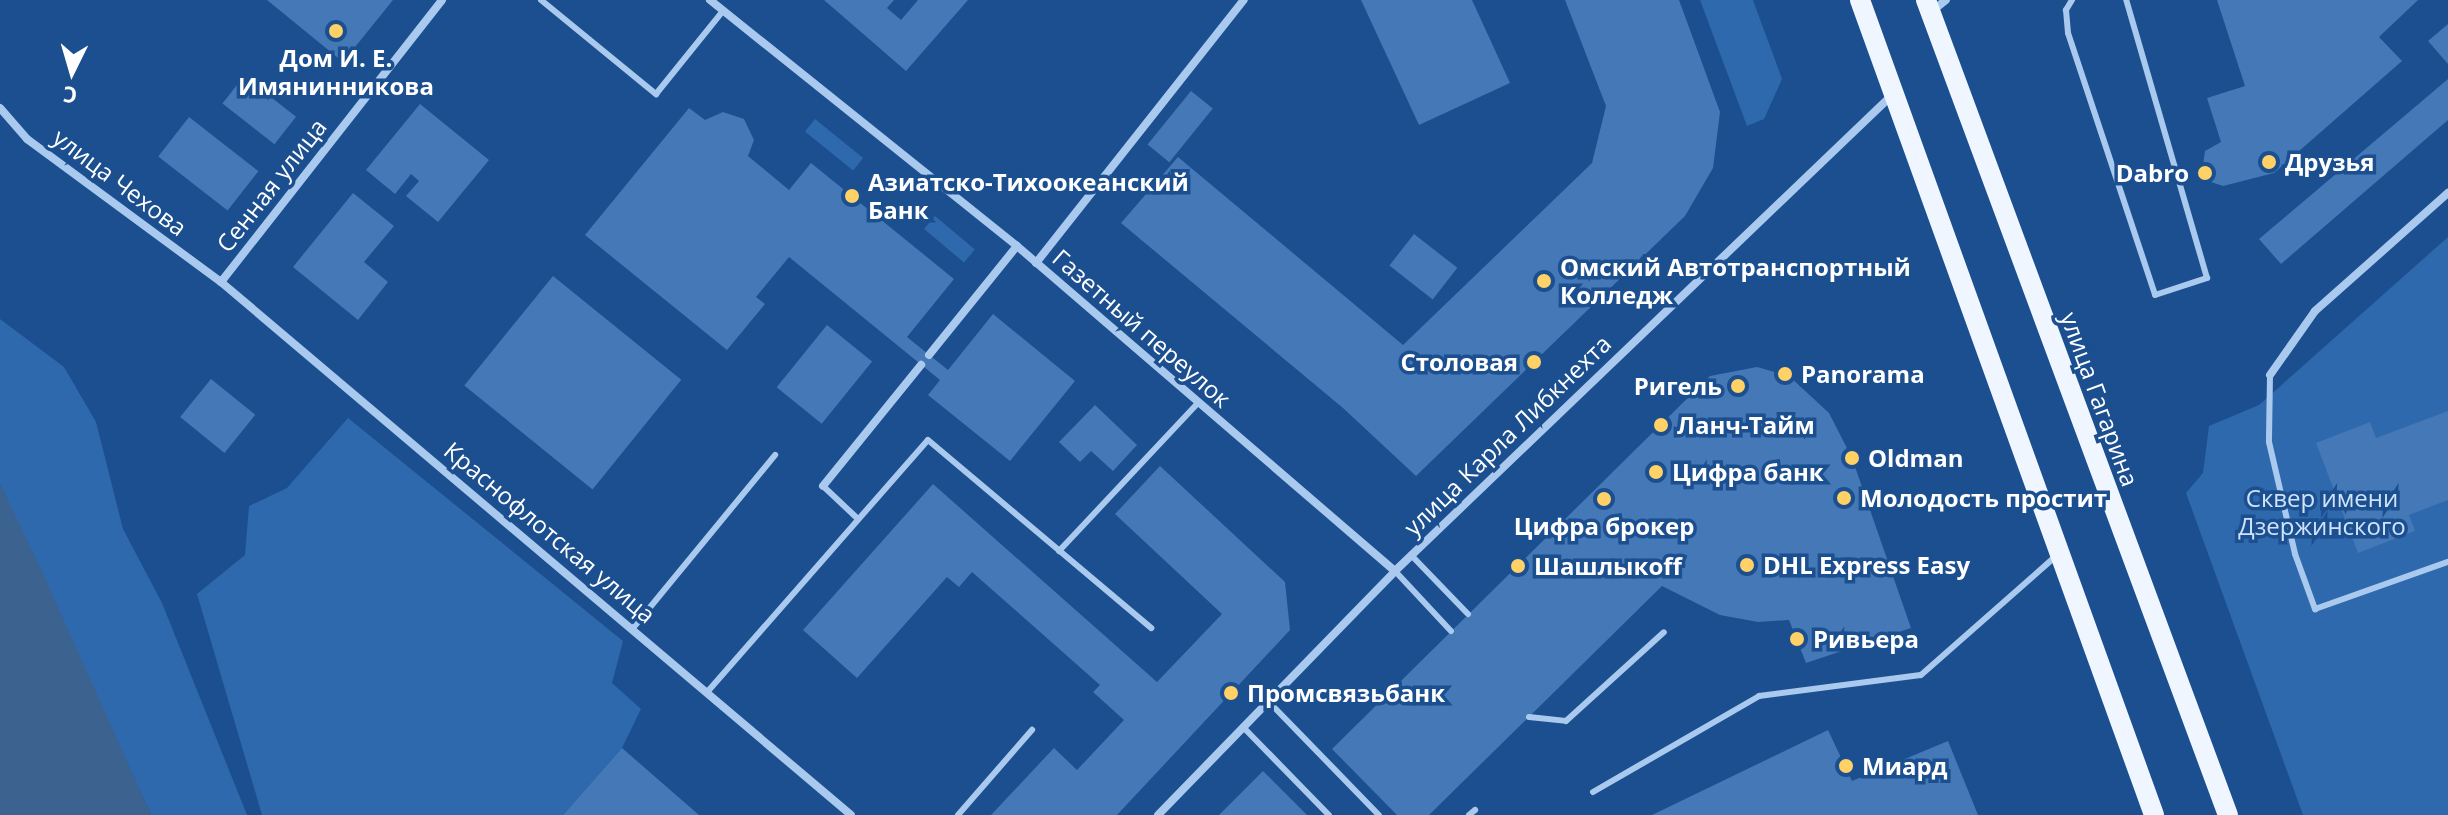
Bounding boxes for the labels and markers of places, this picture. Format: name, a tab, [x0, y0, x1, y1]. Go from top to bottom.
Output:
marker: Дом И. Е. Имянинникова	[327, 22, 345, 40]
place label: Дом И. Е. Имянинникова	[238, 44, 434, 100]
place label: Друзья	[2285, 148, 2374, 176]
marker: Друзья	[2260, 153, 2278, 171]
place label: Dabro	[2116, 159, 2189, 187]
marker: Dabro	[2196, 164, 2214, 182]
place label: Азиатско-Тихоокеанский Банк	[868, 168, 1189, 224]
marker: Азиатско-Тихоокеанский Банк	[843, 187, 861, 205]
place label: Омский Автотранспортный Колледж	[1560, 253, 1911, 309]
marker: Омский Автотранспортный Колледж	[1535, 272, 1553, 290]
place label: Столовая	[1400, 348, 1518, 376]
marker: Столовая	[1525, 353, 1543, 371]
place label: Panorama	[1801, 360, 1925, 388]
marker: Panorama	[1776, 365, 1794, 383]
place label: Ригель	[1634, 372, 1722, 400]
marker: Ригель	[1729, 377, 1747, 395]
place label: Ланч-Тайм	[1677, 411, 1815, 439]
marker: Ланч-Тайм	[1652, 416, 1670, 434]
place label: Oldman	[1868, 444, 1963, 472]
marker: Oldman	[1843, 449, 1861, 467]
place label: Цифра банк	[1672, 458, 1824, 486]
marker: Цифра банк	[1647, 463, 1665, 481]
place label: Молодость простит	[1860, 484, 2107, 512]
marker: Молодость простит	[1835, 489, 1853, 507]
marker: Цифра брокер	[1595, 490, 1613, 508]
place label: Цифра брокер	[1514, 512, 1694, 540]
place label: DHL Express Easy	[1763, 551, 1970, 579]
place label: Шашлыкoff	[1534, 552, 1682, 580]
marker: DHL Express Easy	[1738, 556, 1756, 574]
marker: Шашлыкoff	[1509, 557, 1527, 575]
place label: Ривьера	[1813, 625, 1919, 653]
marker: Ривьера	[1788, 630, 1806, 648]
place label: Промсвязьбанк	[1247, 679, 1445, 707]
marker: Промсвязьбанк	[1222, 684, 1240, 702]
place label: Миард	[1862, 752, 1948, 780]
marker: Миард	[1837, 757, 1855, 775]

